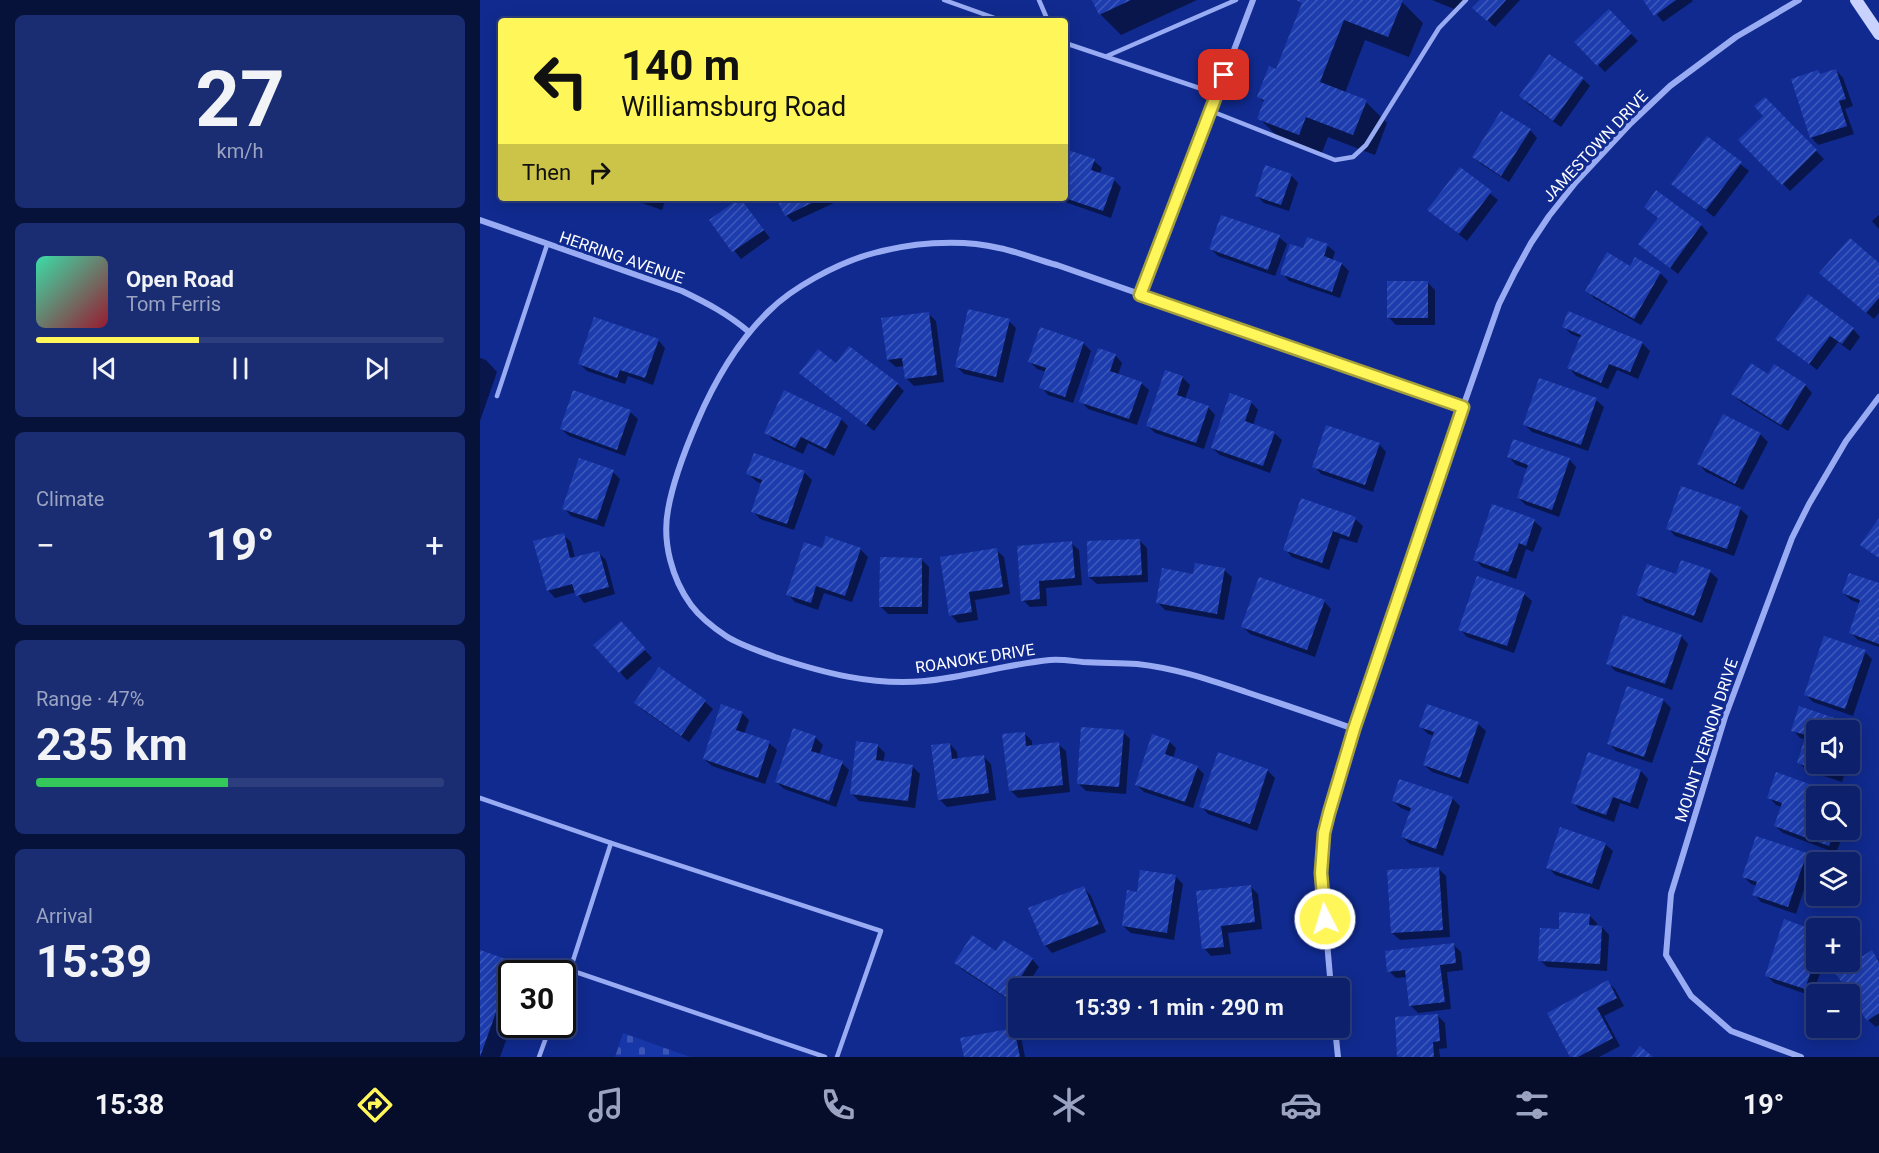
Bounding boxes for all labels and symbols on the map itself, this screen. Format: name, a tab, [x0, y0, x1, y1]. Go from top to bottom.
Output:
pin	[1198, 49, 1249, 100]
street label: JAMESTOWN DRIVE	[1539, 87, 1652, 206]
street label: HERRING AVENUE	[557, 227, 687, 288]
street label: ROANOKE DRIVE	[914, 640, 1036, 677]
street label: MOUNT VERNON DRIVE	[1671, 656, 1742, 824]
position arrow	[1293, 887, 1357, 951]
speed limit sign: 30	[498, 960, 576, 1038]

